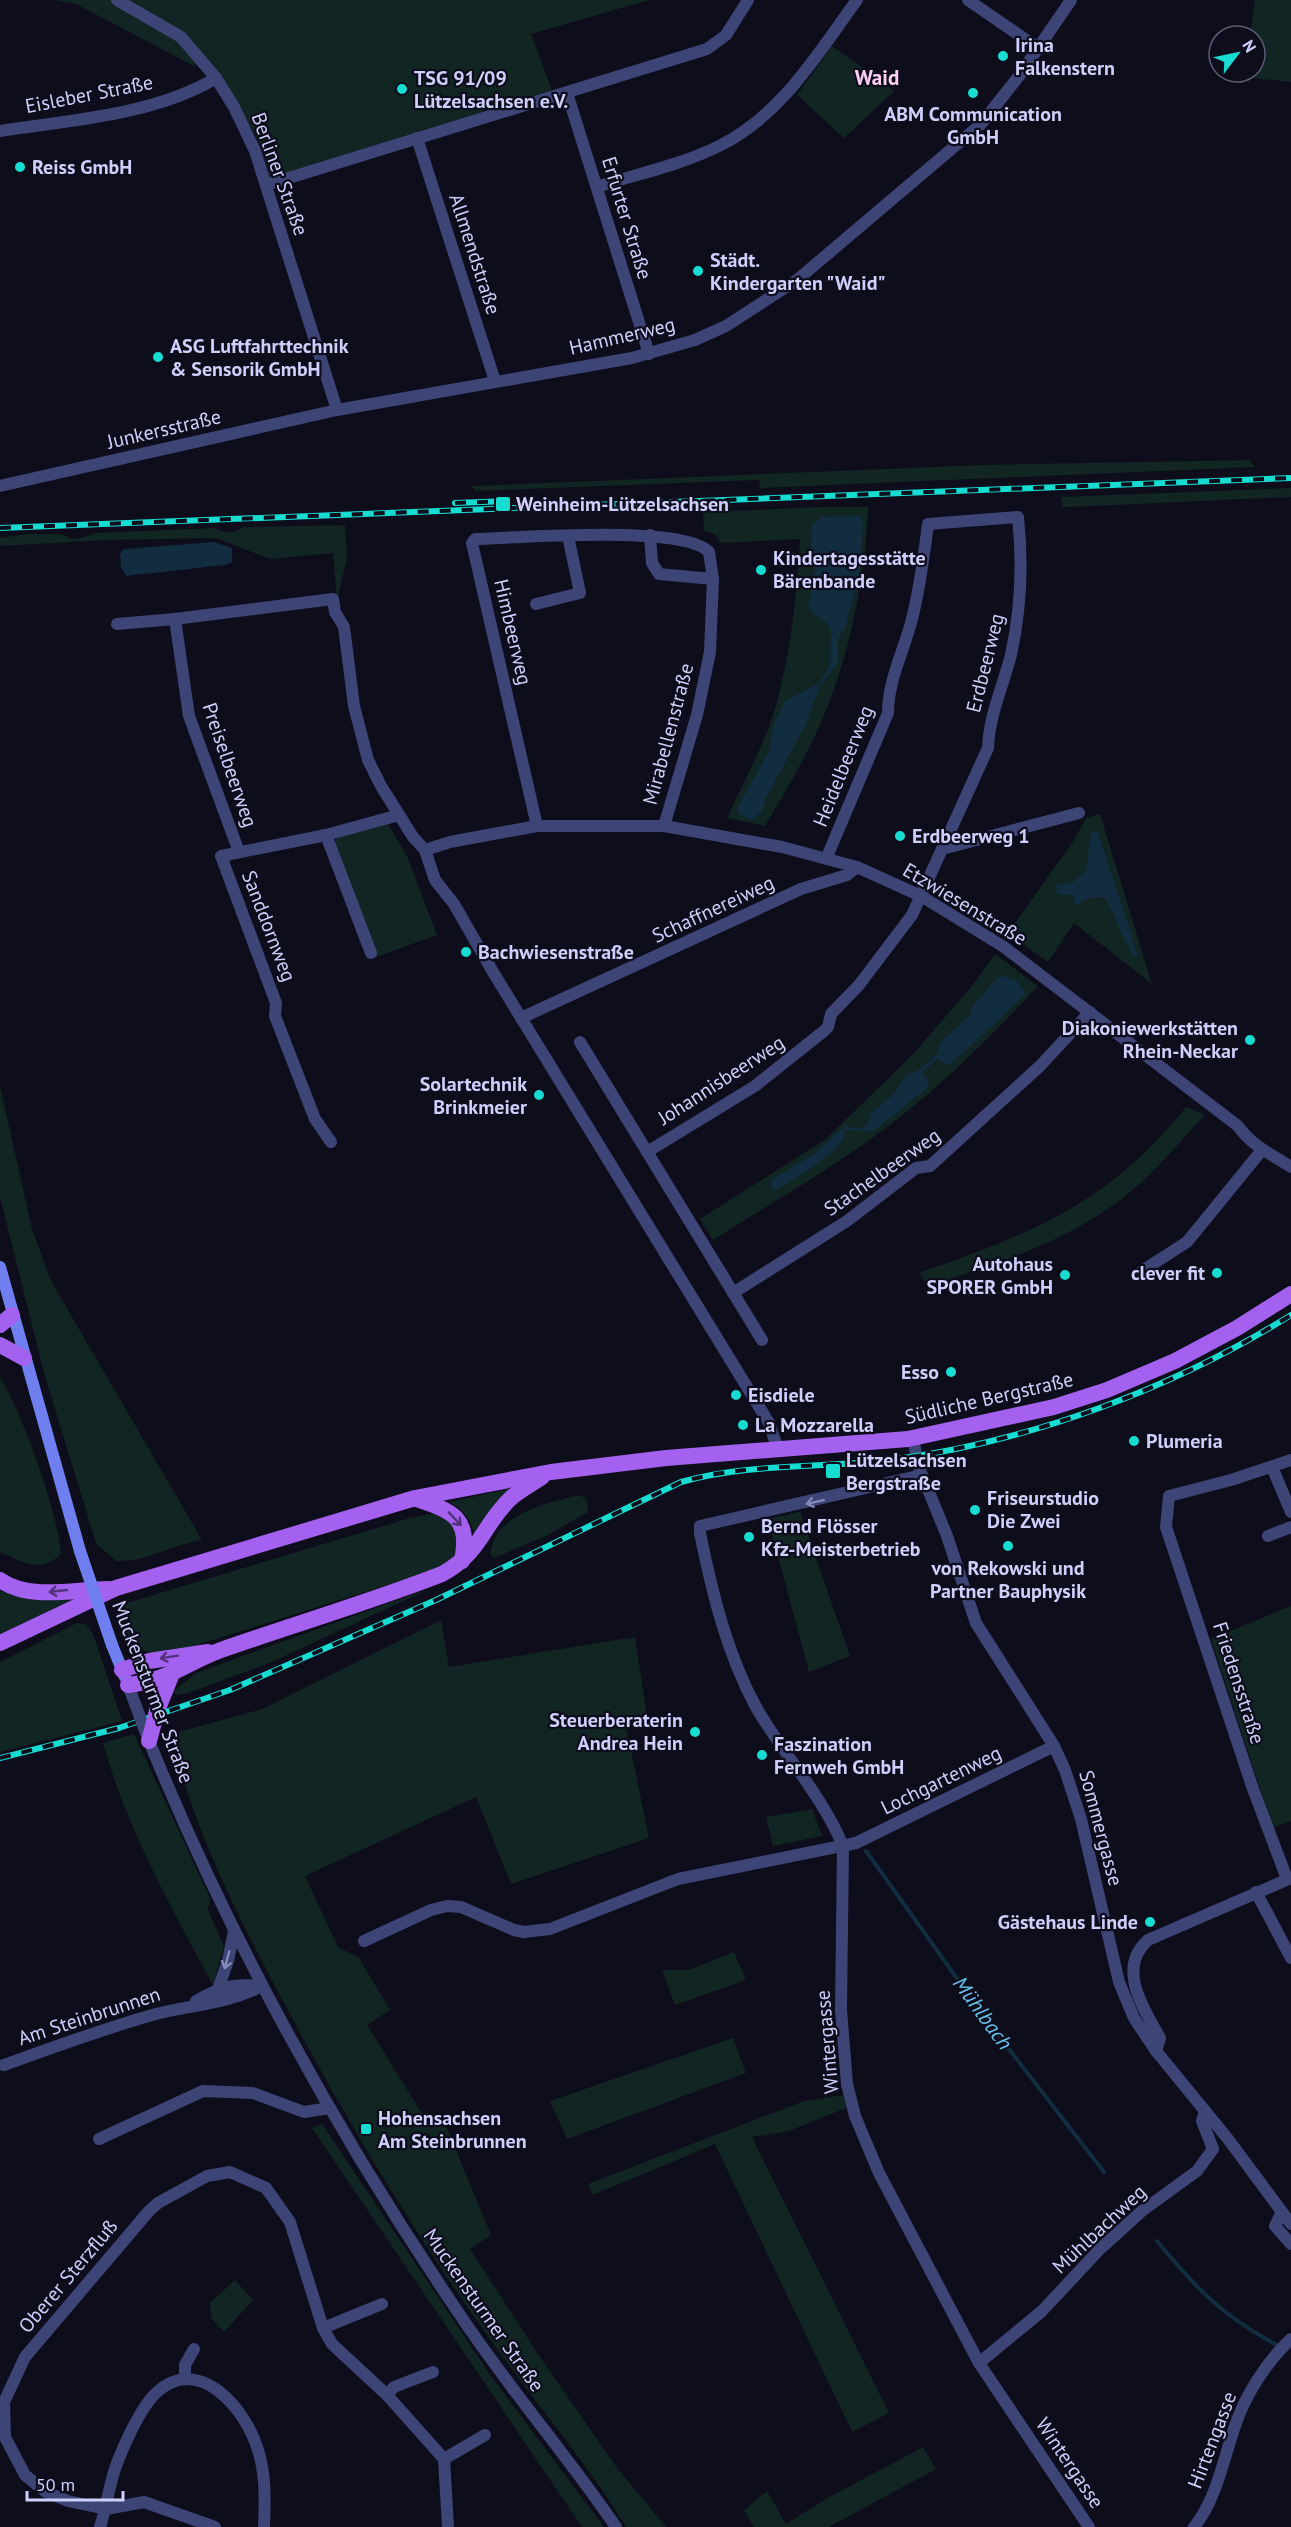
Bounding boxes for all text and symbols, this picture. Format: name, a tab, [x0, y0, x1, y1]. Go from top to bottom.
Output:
north arrow	[1207, 24, 1267, 84]
place label: Irina Falkenstern	[1015, 32, 1115, 81]
text: N	[1238, 36, 1261, 56]
marker: Irina Falkenstern	[996, 49, 1010, 63]
district label: Waid	[855, 64, 899, 91]
place label: TSG 91/09 Lützelsachsen e.V.	[414, 65, 568, 114]
street label: Eisleber Straße	[23, 69, 155, 119]
marker: TSG 91/09 Lützelsachsen e.V.	[395, 82, 409, 96]
marker: ABM Communication GmbH	[966, 86, 980, 100]
place label: ABM Communication GmbH	[884, 101, 1062, 150]
street label: Berliner Straße	[246, 109, 314, 239]
street label: Erfurter Straße	[596, 153, 658, 283]
place label: Reiss GmbH	[32, 154, 132, 180]
marker: Reiss GmbH	[13, 160, 27, 174]
street label: Allmendstraße	[443, 190, 507, 318]
place label: Städt. Kindergarten "Waid"	[710, 247, 885, 296]
marker: Städt. Kindergarten "Waid"	[691, 264, 705, 278]
street label: Hammerweg	[566, 311, 678, 361]
place label: ASG Luftfahrttechnik & Sensorik GmbH	[170, 333, 349, 382]
marker: ASG Luftfahrttechnik & Sensorik GmbH	[151, 350, 165, 364]
street label: Junkersstraße	[103, 403, 224, 455]
place label: Weinheim-Lützelsachsen	[516, 491, 729, 517]
marker: Weinheim-Lützelsachsen	[494, 495, 512, 513]
place label: Kindertagesstätte Bärenbande	[773, 545, 926, 594]
marker: Kindertagesstätte Bärenbande	[754, 563, 768, 577]
street label: Himbeerweg	[488, 577, 538, 687]
street label: Erdbeerweg	[960, 611, 1010, 715]
street label: Mirabellenstraße	[637, 660, 699, 808]
street label: Preiselbeerweg	[197, 699, 263, 831]
street label: Heidelbeerweg	[807, 702, 879, 830]
place label: Erdbeerweg 1	[912, 823, 1030, 849]
marker: Erdbeerweg 1	[893, 829, 907, 843]
street label: Etzwiesenstraße	[898, 857, 1032, 951]
street label: Sanddornweg	[236, 867, 302, 985]
street label: Schaffnereiweg	[648, 869, 778, 949]
place label: Bachwiesenstraße	[478, 939, 634, 965]
marker: Bachwiesenstraße	[459, 945, 473, 959]
place label: Diakoniewerkstätten Rhein-Neckar	[1062, 1015, 1238, 1064]
street label: Johannisbeerweg	[652, 1029, 789, 1131]
marker: Diakoniewerkstätten Rhein-Neckar	[1243, 1033, 1257, 1047]
place label: Solartechnik Brinkmeier	[420, 1071, 527, 1120]
marker: Solartechnik Brinkmeier	[532, 1088, 546, 1102]
street label: Stachelbeerweg	[819, 1122, 945, 1222]
place label: Autohaus SPORER GmbH	[926, 1251, 1053, 1300]
place label: clever fit	[1131, 1260, 1205, 1286]
marker: clever fit	[1210, 1266, 1224, 1280]
marker: Autohaus SPORER GmbH	[1058, 1268, 1072, 1282]
place label: Esso	[901, 1359, 939, 1385]
marker: Esso	[944, 1365, 958, 1379]
street label: Südliche Bergstraße	[902, 1366, 1076, 1430]
place label: Eisdiele	[748, 1382, 815, 1408]
marker: Eisdiele	[729, 1388, 743, 1402]
place label: La Mozzarella	[755, 1412, 874, 1438]
marker: La Mozzarella	[736, 1418, 750, 1432]
place label: Plumeria	[1146, 1428, 1223, 1454]
marker: Plumeria	[1127, 1434, 1141, 1448]
place label: Lützelsachsen Bergstraße	[846, 1447, 967, 1496]
marker: Lützelsachsen Bergstraße	[824, 1462, 842, 1480]
place label: Friseurstudio Die Zwei	[987, 1485, 1099, 1534]
one-way arrow	[806, 1496, 825, 1508]
marker: Friseurstudio Die Zwei	[968, 1503, 982, 1517]
one-way arrow	[448, 1511, 462, 1526]
place label: Bernd Flösser Kfz-Meisterbetrieb	[761, 1513, 921, 1562]
marker: Bernd Flösser Kfz-Meisterbetrieb	[742, 1530, 756, 1544]
marker: von Rekowski und Partner Bauphysik	[1001, 1539, 1015, 1553]
place label: von Rekowski und Partner Bauphysik	[930, 1555, 1086, 1604]
one-way arrow	[48, 1586, 68, 1597]
street label: Muckensturmer Straße	[106, 1597, 200, 1787]
street label: Friedensstraße	[1207, 1619, 1271, 1747]
one-way arrow	[160, 1652, 180, 1663]
place label: Steuerberaterin Andrea Hein	[549, 1707, 683, 1756]
marker: Steuerberaterin Andrea Hein	[688, 1725, 702, 1739]
place label: Faszination Fernweh GmbH	[774, 1731, 904, 1780]
street label: Lochgartenweg	[877, 1740, 1005, 1820]
marker: Faszination Fernweh GmbH	[755, 1748, 769, 1762]
street label: Sommergasse	[1073, 1767, 1129, 1889]
place label: Gästehaus Linde	[998, 1909, 1138, 1935]
marker: Gästehaus Linde	[1143, 1915, 1157, 1929]
one-way arrow	[221, 1951, 233, 1970]
water label: Mühlbach	[947, 1971, 1019, 2055]
street label: Am Steinbrunnen	[14, 1981, 164, 2051]
street label: Wintergasse	[810, 1989, 844, 2095]
place label: Hohensachsen Am Steinbrunnen	[378, 2105, 527, 2154]
marker: Hohensachsen Am Steinbrunnen	[359, 2122, 373, 2136]
street label: Mühlbachweg	[1047, 2179, 1151, 2279]
street label: Oberer Sterzfluß	[13, 2214, 123, 2338]
street label: Muckensturmer Straße	[418, 2223, 550, 2397]
street label: Hirtengasse	[1182, 2388, 1242, 2492]
street label: Wintergasse	[1030, 2413, 1110, 2513]
scale bar	[27, 2464, 123, 2502]
text: 50 m	[36, 2473, 75, 2496]

